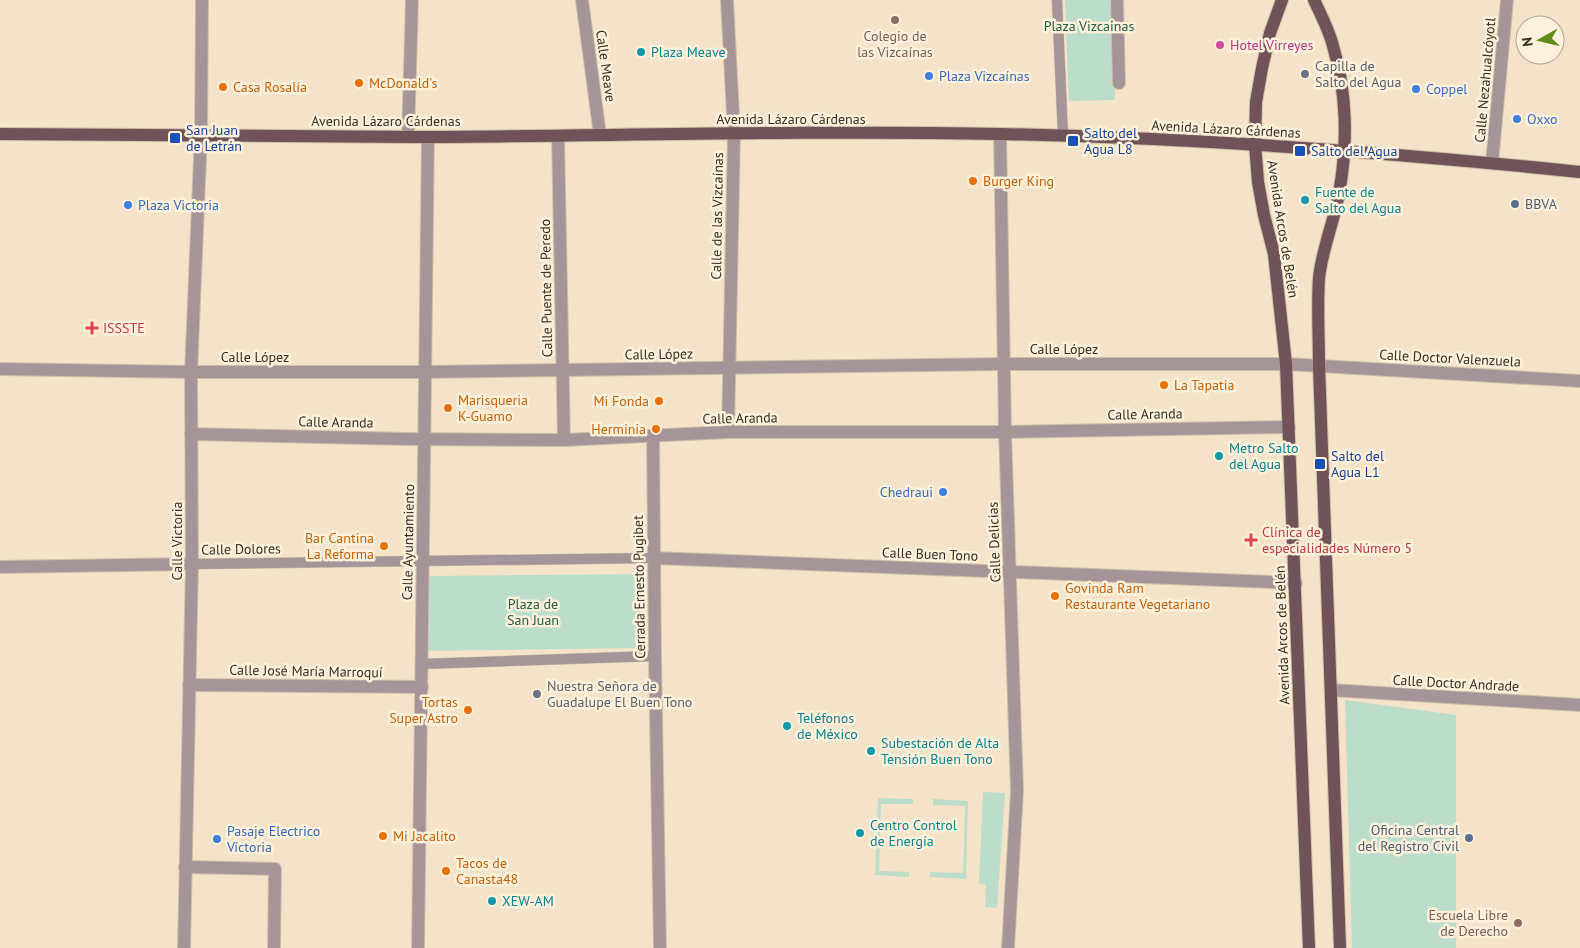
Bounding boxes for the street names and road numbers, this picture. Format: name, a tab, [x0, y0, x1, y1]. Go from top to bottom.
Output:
street label: Calle Nezahualcóyotl	[1471, 17, 1499, 143]
street label: Calle Meave	[592, 29, 620, 103]
street label: Avenida Lázaro Cárdenas	[716, 110, 866, 128]
street label: Avenida Lázaro Cárdenas	[311, 112, 461, 130]
street label: Avenida Lázaro Cárdenas	[1151, 116, 1301, 142]
street label: Calle de las Vizcaínas	[707, 152, 727, 280]
street label: Avenida Arcos de Belén	[1263, 159, 1303, 299]
street label: Calle Puente de Peredo	[536, 219, 556, 357]
street label: Calle López	[1030, 340, 1098, 358]
street label: Calle López	[625, 344, 693, 364]
street label: Calle Doctor Valenzuela	[1379, 345, 1521, 371]
street label: Calle López	[221, 348, 289, 366]
street label: Calle Aranda	[1107, 404, 1183, 424]
street label: Calle Aranda	[702, 408, 778, 428]
street label: Calle Aranda	[298, 412, 374, 432]
street label: Calle Ayuntamiento	[398, 484, 418, 600]
street label: Calle Delicias	[984, 501, 1004, 583]
street label: Calle Victoria	[168, 502, 186, 580]
street label: Cerrada Ernesto Pugibet	[629, 515, 649, 659]
street label: Calle Dolores	[201, 539, 281, 559]
street label: Calle Buen Tono	[882, 543, 978, 565]
street label: Avenida Arcos de Belén	[1271, 565, 1293, 705]
street label: Calle José María Marroquí	[229, 661, 383, 681]
street label: Calle Doctor Andrade	[1392, 671, 1520, 695]

